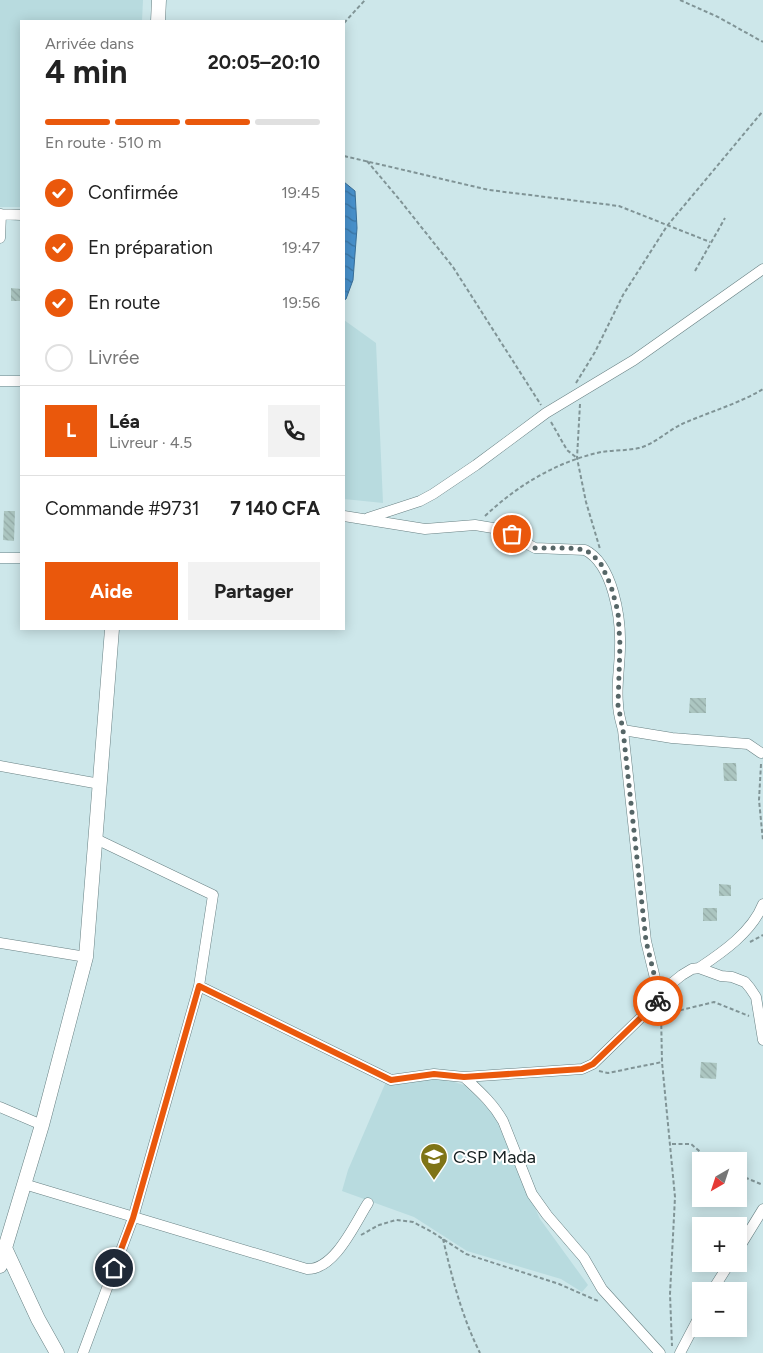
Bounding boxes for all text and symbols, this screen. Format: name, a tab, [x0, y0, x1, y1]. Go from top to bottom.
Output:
text: Arrivée dans	[45, 34, 134, 53]
text: 20:05–20:10	[208, 51, 320, 74]
text: 4 min	[45, 53, 127, 91]
text: En route · 510 m	[45, 133, 161, 152]
icon: check	[45, 179, 73, 207]
text: Confirmée	[88, 181, 178, 204]
text: 19:45	[281, 183, 320, 202]
icon: check	[45, 234, 73, 262]
text: En préparation	[88, 236, 213, 259]
text: 19:47	[282, 238, 320, 257]
icon: check	[45, 289, 73, 317]
text: En route	[88, 291, 160, 314]
text: 19:56	[282, 293, 320, 312]
text: Livrée	[88, 346, 139, 369]
button: phone	[268, 405, 320, 457]
text: Léa	[109, 410, 140, 433]
text: L	[66, 419, 76, 442]
text: Livreur · 4.5	[109, 433, 192, 452]
text: Commande #9731	[45, 497, 200, 520]
text: 7 140 CFA	[230, 497, 320, 520]
pin	[491, 513, 533, 555]
icon: bag	[498, 520, 526, 548]
button: Aide	[45, 562, 178, 620]
button: Partager	[188, 562, 320, 620]
courier	[633, 976, 683, 1026]
icon: bike	[644, 987, 672, 1015]
school or university icon: CSP Mada	[419, 1142, 449, 1181]
place label: CSP Mada	[453, 1146, 536, 1168]
north arrow	[692, 1152, 748, 1208]
map controls	[692, 1152, 747, 1337]
button: +	[692, 1217, 747, 1272]
pin	[93, 1247, 135, 1289]
icon: home	[100, 1254, 128, 1282]
button: −	[692, 1282, 747, 1337]

